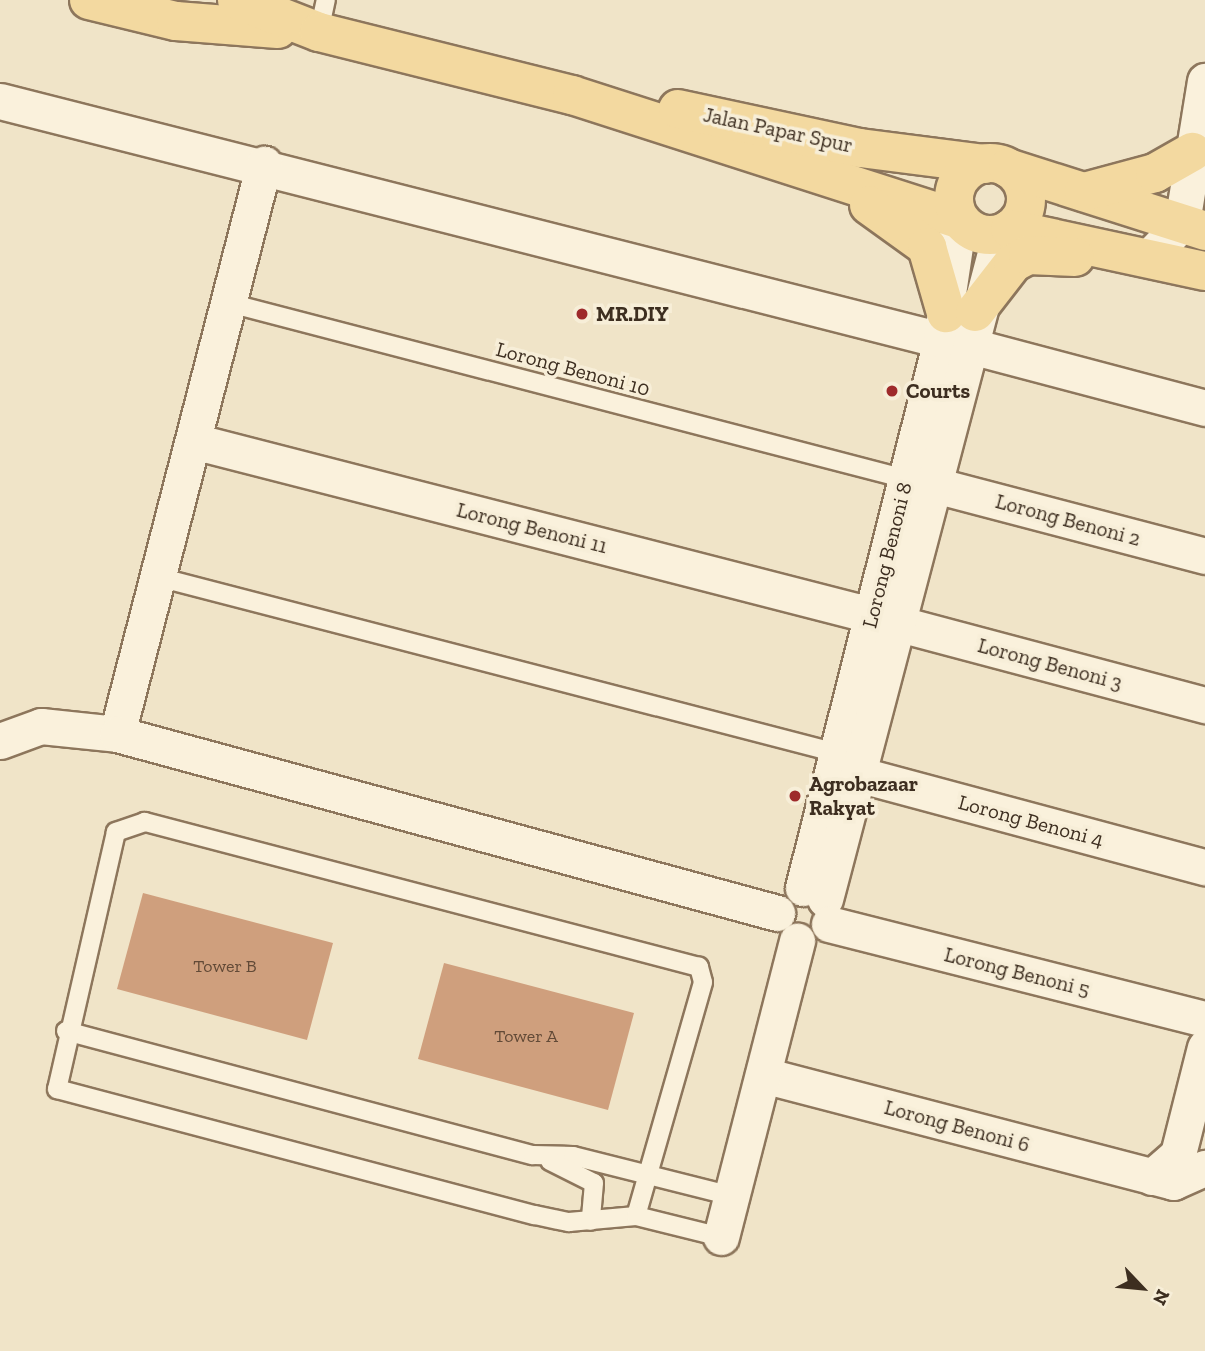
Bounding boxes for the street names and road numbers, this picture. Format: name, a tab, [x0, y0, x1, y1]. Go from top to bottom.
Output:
street label: Jalan Papar Spur	[701, 102, 855, 158]
street label: Lorong Benoni 10	[493, 336, 653, 402]
street label: Lorong Benoni 8	[857, 479, 917, 631]
street label: Lorong Benoni 2	[993, 489, 1143, 551]
street label: Lorong Benoni 11	[454, 497, 610, 559]
street label: Lorong Benoni 3	[975, 633, 1125, 695]
street label: Lorong Benoni 4	[956, 789, 1106, 853]
street label: Lorong Benoni 5	[942, 942, 1092, 1002]
street label: Lorong Benoni 6	[882, 1095, 1032, 1157]

